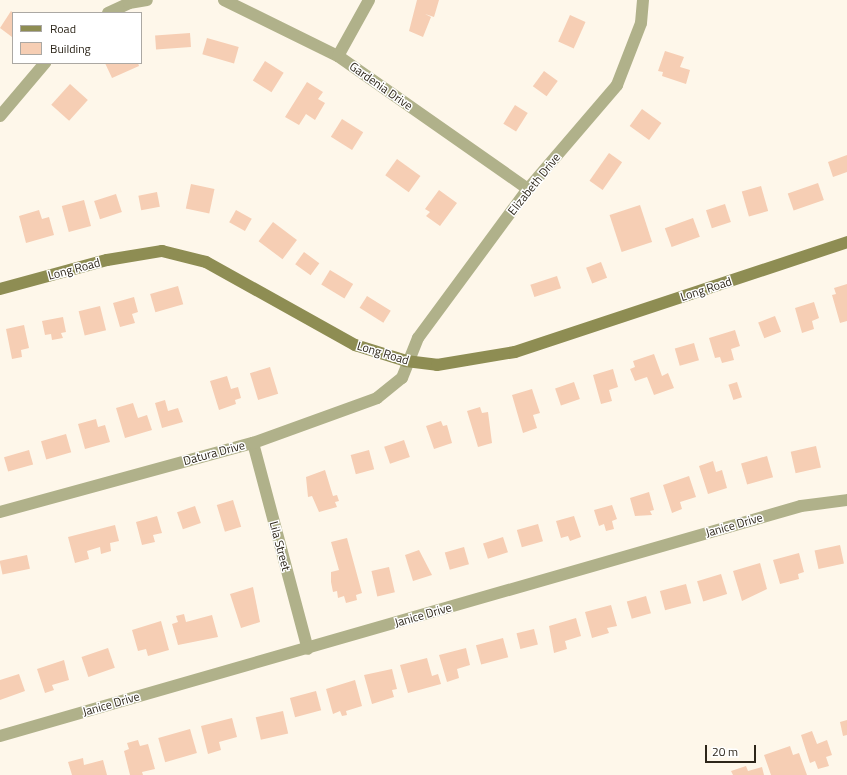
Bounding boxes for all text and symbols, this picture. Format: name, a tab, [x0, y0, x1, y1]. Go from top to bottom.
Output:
legend	[12, 12, 142, 64]
text: Road	[50, 19, 76, 38]
text: Building	[50, 39, 91, 58]
street label: Gardenia Drive	[347, 59, 415, 113]
street label: Elizabeth Drive	[505, 150, 563, 218]
street label: Long Road	[46, 255, 102, 283]
street label: Long Road	[678, 274, 734, 304]
street label: Long Road	[355, 338, 411, 368]
street label: Datura Drive	[182, 438, 246, 468]
street label: Janice Drive	[704, 510, 764, 540]
street label: Lila Street	[266, 520, 294, 572]
street label: Janice Drive	[393, 600, 453, 630]
street label: Janice Drive	[81, 689, 141, 719]
scale bar	[707, 737, 758, 763]
text: 20 m	[712, 742, 738, 761]

